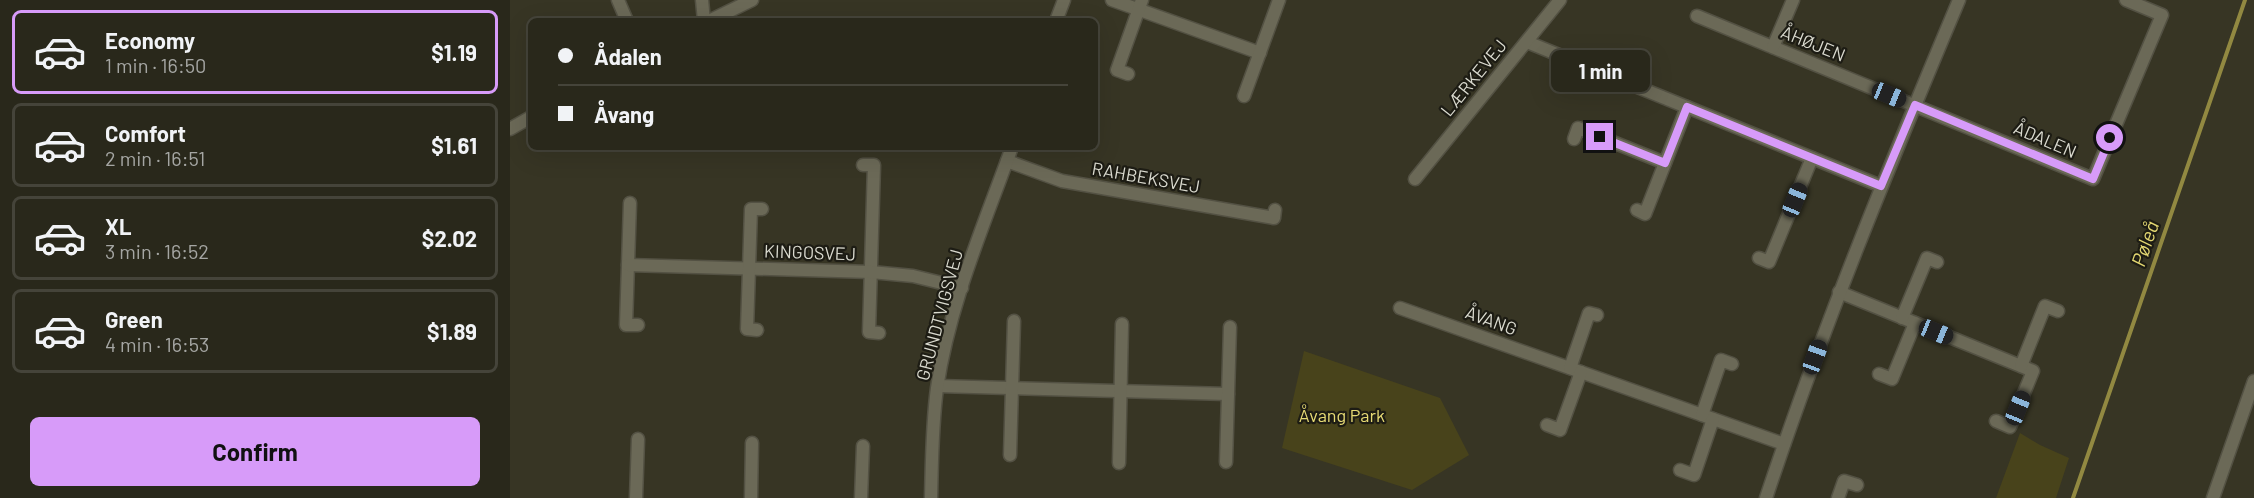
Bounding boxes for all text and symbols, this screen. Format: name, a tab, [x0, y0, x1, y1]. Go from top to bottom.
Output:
street label: ÅHØJEN	[1778, 20, 1849, 66]
icon: car	[33, 25, 87, 79]
text: Economy	[105, 27, 195, 53]
street label: LÆRKEVEJ	[1436, 35, 1511, 120]
text: $1.19	[431, 39, 477, 65]
text: Ådalen	[594, 43, 662, 69]
callout: 1 min	[1550, 50, 1650, 92]
text: 1 min · 16:50	[105, 53, 206, 77]
text: 1 min	[1579, 59, 1622, 83]
car	[1869, 80, 1909, 110]
text: Åvang	[594, 101, 654, 127]
street label: ÅDALEN	[2011, 116, 2080, 162]
icon: car	[33, 118, 87, 172]
text: Comfort	[105, 120, 186, 146]
route end	[1586, 123, 1613, 150]
route start	[2096, 124, 2123, 151]
text: $1.61	[431, 132, 477, 158]
text: 2 min · 16:51	[105, 146, 205, 170]
street label: RAHBEKSVEJ	[1090, 157, 1202, 197]
car	[1780, 180, 1810, 220]
icon: car	[33, 211, 87, 265]
text: XL	[105, 213, 131, 239]
water label: Pøleå	[2125, 218, 2163, 269]
text: $2.02	[422, 225, 477, 251]
text: 3 min · 16:52	[105, 239, 209, 263]
street label: KINGOSVEJ	[764, 239, 856, 265]
street label: GRUNDTVIGSVEJ	[911, 247, 967, 383]
street label: ÅVANG	[1463, 301, 1520, 339]
icon: car	[33, 304, 87, 358]
text: Green	[105, 306, 163, 332]
car	[1916, 317, 1956, 347]
text: $1.89	[427, 318, 477, 344]
text: 4 min · 16:53	[105, 332, 209, 356]
car	[1800, 337, 1830, 377]
car	[2003, 388, 2033, 428]
park label: Åvang Park	[1299, 404, 1385, 426]
button: Confirm	[30, 417, 480, 486]

